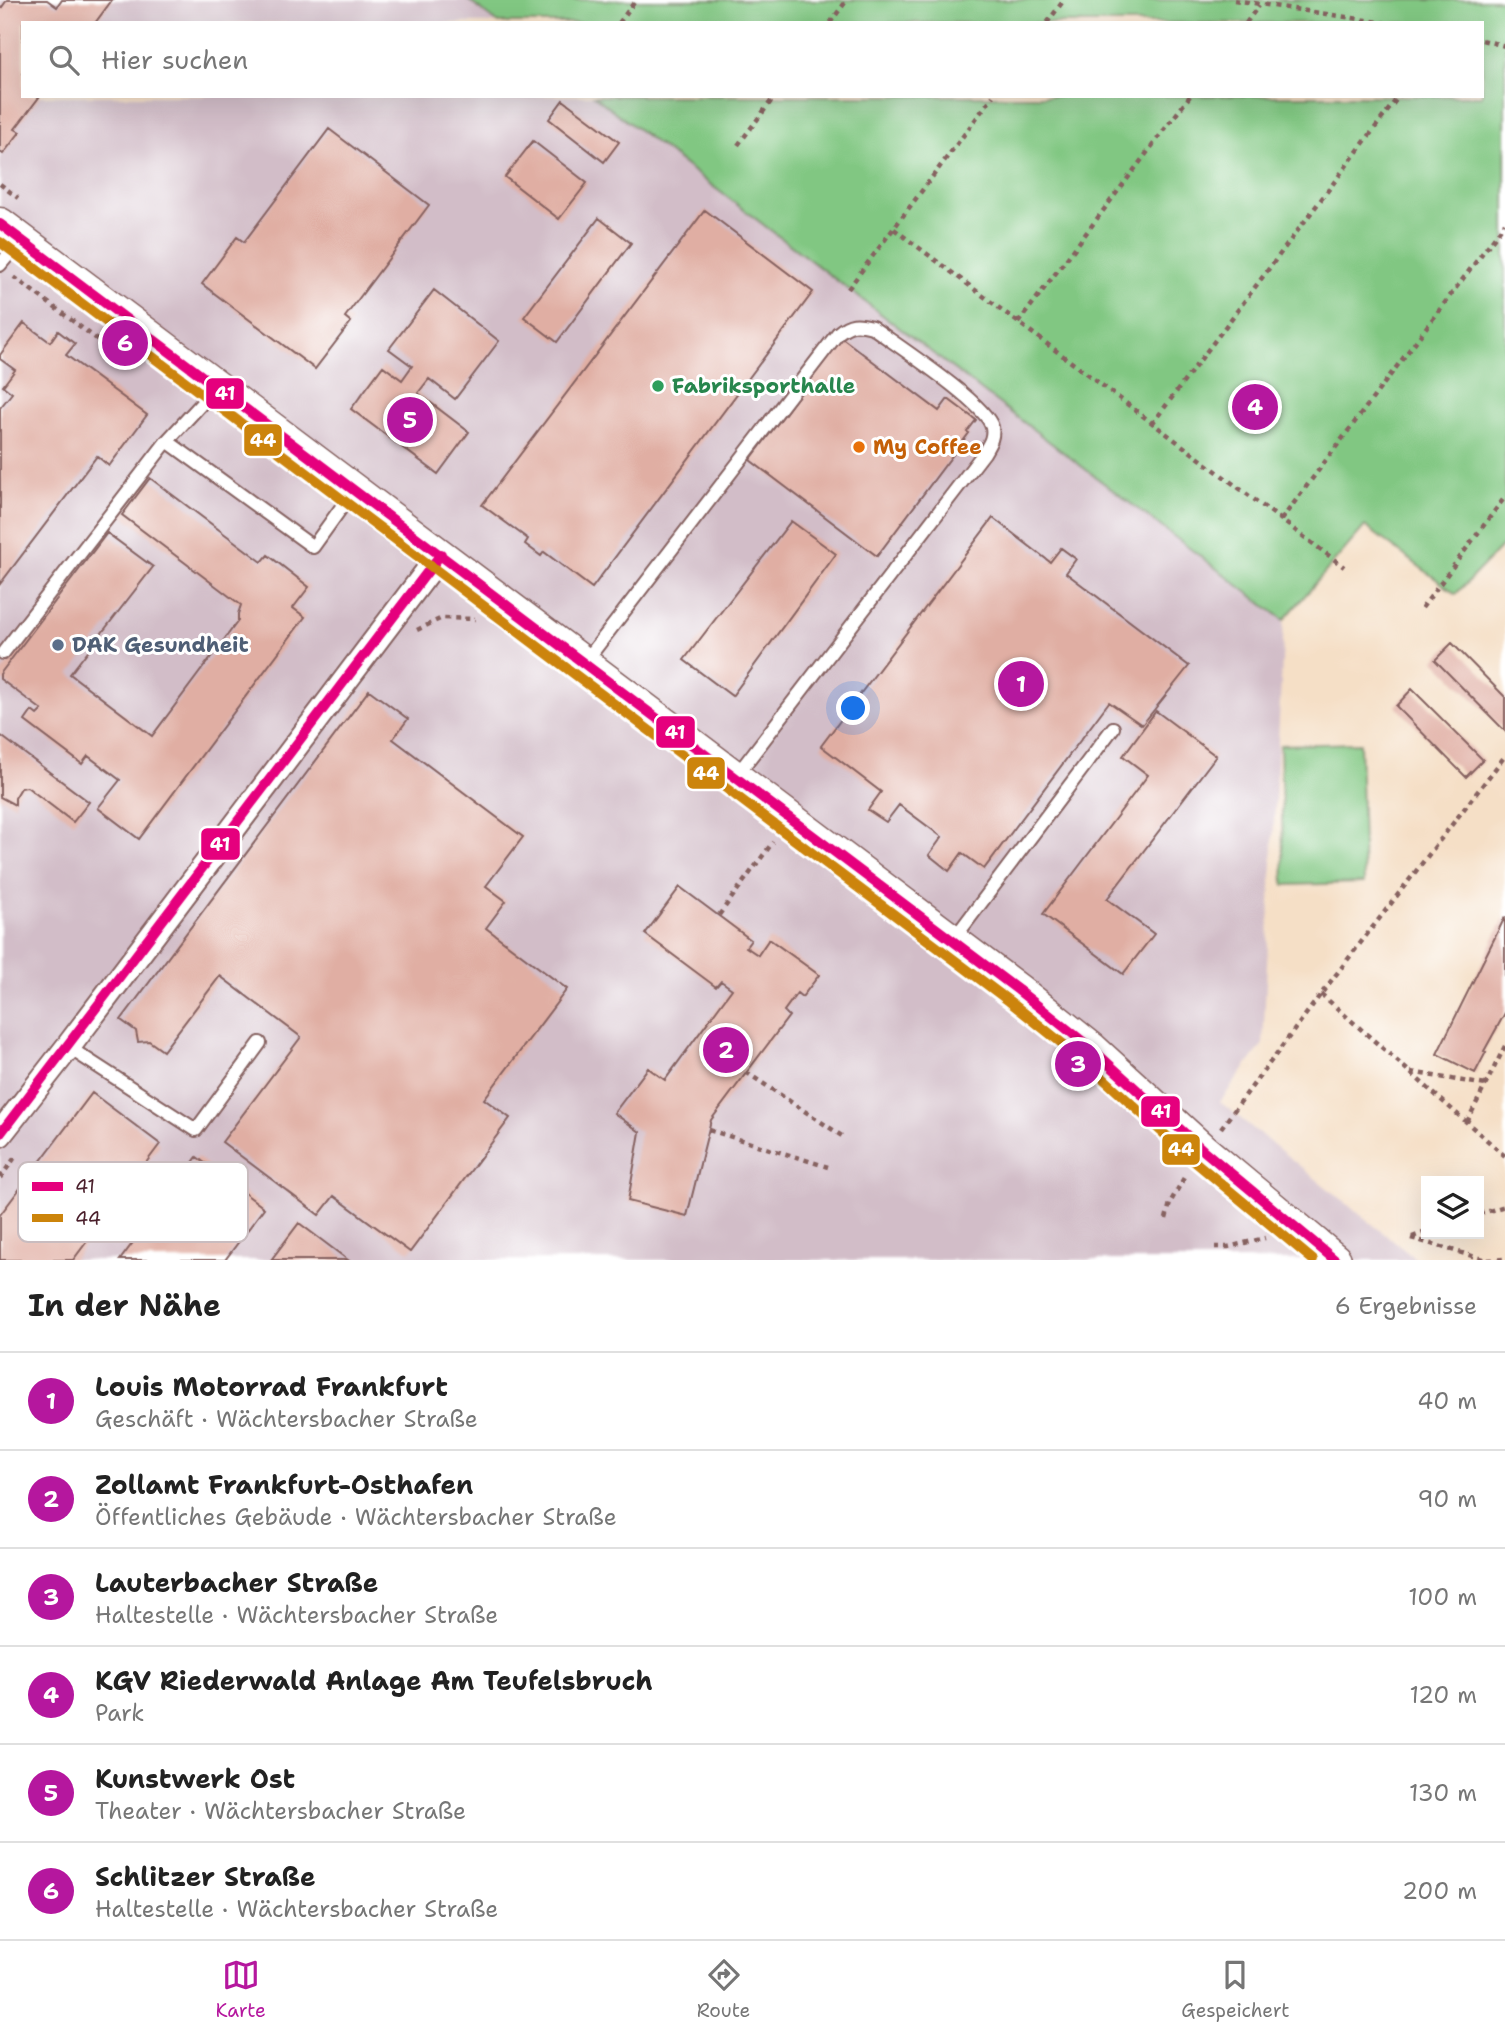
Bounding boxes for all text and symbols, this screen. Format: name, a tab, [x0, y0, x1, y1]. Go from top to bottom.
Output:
search box	[21, 21, 1484, 98]
icon: search	[45, 41, 83, 79]
text: Hier suchen	[101, 42, 248, 77]
pin: 6	[102, 317, 148, 369]
place label: Fabriksporthalle	[672, 372, 855, 400]
line badge: 41	[205, 377, 245, 410]
marker: Fabriksporthalle	[650, 378, 666, 394]
text: 41	[215, 381, 235, 406]
pin: 4	[1232, 381, 1278, 433]
pin: 5	[387, 394, 433, 446]
line badge: 44	[243, 423, 283, 457]
text: 44	[250, 428, 277, 453]
place label: My Coffee	[873, 433, 982, 461]
marker: My Coffee	[851, 439, 867, 455]
place label: DAK Gesundheit	[72, 631, 249, 659]
marker: DAK Gesundheit	[50, 637, 66, 653]
pin: 1	[998, 658, 1044, 710]
your location	[836, 691, 870, 725]
line badge: 41	[655, 715, 696, 749]
text: 41	[665, 720, 685, 745]
line badge: 44	[686, 756, 726, 790]
text: 44	[693, 761, 720, 786]
line badge: 41	[200, 827, 241, 861]
text: 41	[210, 832, 230, 857]
pin: 2	[703, 1024, 749, 1076]
pin: 3	[1055, 1038, 1101, 1090]
line badge: 41	[1140, 1095, 1181, 1128]
text: 41	[1151, 1099, 1171, 1124]
line badge: 44	[1161, 1133, 1201, 1166]
text: 44	[1168, 1137, 1195, 1162]
legend	[18, 1162, 248, 1242]
text: 41	[75, 1174, 95, 1199]
map controls	[1421, 1176, 1484, 1239]
button: layers	[1421, 1176, 1484, 1239]
text: 44	[75, 1206, 101, 1231]
text: In der Nähe	[28, 1285, 221, 1326]
text: 6 Ergebnisse	[1335, 1291, 1477, 1321]
text: Louis Motorrad Frankfurt	[95, 1369, 448, 1404]
text: 1	[46, 1386, 56, 1416]
text: 40 m	[1417, 1386, 1477, 1416]
text: Geschäft · Wächtersbacher Straße	[95, 1404, 478, 1434]
text: Zollamt Frankfurt-Osthafen	[95, 1467, 473, 1502]
text: 2	[43, 1484, 59, 1514]
text: 90 m	[1417, 1484, 1477, 1514]
text: Öffentliches Gebäude · Wächtersbacher Straße	[95, 1502, 617, 1532]
text: Lauterbacher Straße	[95, 1565, 378, 1600]
text: 3	[43, 1582, 59, 1612]
text: 100 m	[1408, 1582, 1477, 1612]
text: Haltestelle · Wächtersbacher Straße	[95, 1600, 498, 1630]
text: KGV Riederwald Anlage Am Teufelsbruch	[95, 1663, 653, 1698]
text: 4	[43, 1680, 59, 1710]
text: 120 m	[1409, 1680, 1477, 1710]
text: Park	[95, 1698, 144, 1728]
text: Kunstwerk Ost	[95, 1761, 295, 1796]
text: 5	[44, 1778, 58, 1808]
text: 130 m	[1409, 1778, 1477, 1808]
text: Theater · Wächtersbacher Straße	[95, 1796, 466, 1826]
text: Schlitzer Straße	[95, 1859, 316, 1894]
text: 6	[43, 1876, 59, 1906]
text: 200 m	[1402, 1876, 1477, 1906]
text: Haltestelle · Wächtersbacher Straße	[95, 1894, 498, 1924]
tab: Karte	[216, 1956, 266, 2023]
tab: Route	[697, 1956, 750, 2023]
tab: Gespeichert	[1181, 1956, 1289, 2023]

